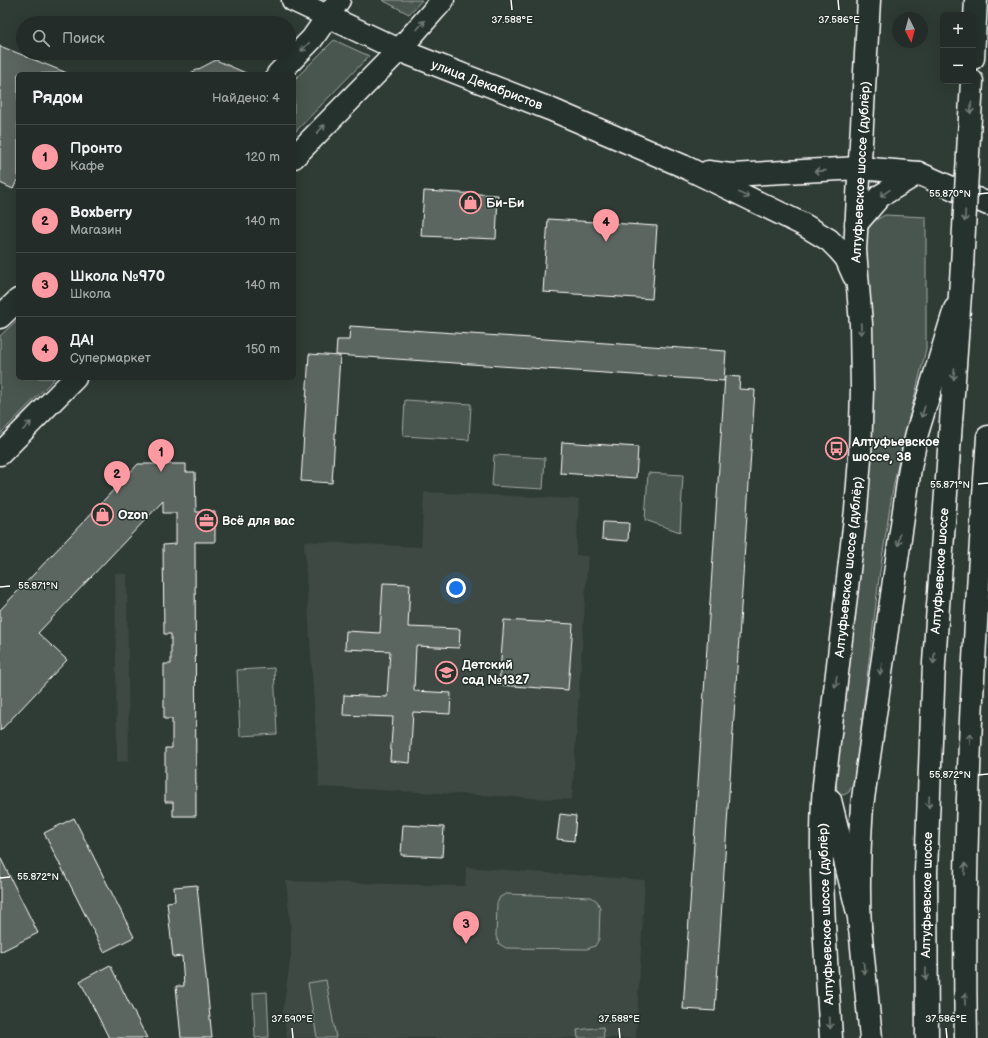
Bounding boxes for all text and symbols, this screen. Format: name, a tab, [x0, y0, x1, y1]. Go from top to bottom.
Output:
north arrow	[892, 12, 928, 48]
map controls	[940, 12, 976, 84]
button: +	[940, 12, 976, 48]
text: 37.588°E	[491, 14, 533, 26]
text: 37.586°E	[818, 14, 860, 26]
search box	[16, 16, 296, 60]
one-way arrow	[416, 20, 426, 30]
icon: search	[30, 27, 52, 49]
text: Поиск	[62, 29, 105, 48]
one-way arrow	[301, 41, 310, 51]
button: −	[940, 48, 976, 84]
street label: улица Декабристов	[429, 56, 545, 114]
street label: Алтуфьевское шоссе (дублёр)	[848, 81, 874, 264]
text: Рядом	[32, 88, 83, 108]
text: Найдено: 4	[212, 90, 280, 106]
one-way arrow	[967, 101, 974, 114]
one-way arrow	[316, 124, 326, 134]
text: Пронто	[70, 139, 122, 158]
text: 1	[42, 149, 48, 165]
text: 120 m	[245, 149, 280, 165]
text: Кафе	[70, 158, 104, 174]
one-way arrow	[814, 168, 827, 175]
text: 55.870°N	[929, 188, 971, 200]
shop icon: Би-Би	[458, 190, 484, 216]
one-way arrow	[879, 190, 891, 198]
one-way arrow	[737, 192, 749, 199]
place label: Би-Би	[486, 195, 524, 211]
text: Boxberry	[70, 203, 132, 222]
pin: 4	[593, 209, 619, 242]
one-way arrow	[961, 209, 968, 222]
text: 2	[41, 213, 49, 229]
text: 140 m	[245, 213, 280, 229]
text: Магазин	[70, 222, 122, 238]
text: Школа №970	[70, 267, 165, 286]
text: 3	[41, 277, 49, 293]
text: 140 m	[245, 277, 280, 293]
text: Школа	[70, 286, 111, 302]
one-way arrow	[857, 322, 865, 335]
text: ДА!	[70, 331, 94, 350]
text: 4	[41, 341, 49, 357]
text: 150 m	[246, 341, 280, 357]
text: Супермаркет	[70, 350, 151, 366]
one-way arrow	[951, 367, 958, 380]
one-way arrow	[919, 406, 926, 419]
one-way arrow	[22, 421, 32, 431]
place label: Алтуфьевское шоссе, 38	[851, 434, 940, 465]
bus stop icon: Алтуфьевское шоссе, 38	[823, 436, 849, 462]
pin: 1	[148, 439, 174, 472]
pin: 2	[104, 461, 130, 494]
street label: Алтуфьевское шоссе (дублёр)	[831, 475, 866, 659]
text: 55.871°N	[930, 479, 970, 491]
shop icon: Ozon	[89, 502, 115, 528]
place label: Ozon	[118, 507, 148, 523]
office icon: Всё для вас	[193, 508, 219, 534]
street label: Алтуфьевское шоссе	[928, 508, 952, 635]
place label: Всё для вас	[222, 513, 295, 529]
one-way arrow	[895, 533, 903, 546]
your location	[446, 578, 466, 598]
text: 55.871°N	[18, 580, 58, 592]
one-way arrow	[930, 651, 938, 664]
place label: Детский сад №1327	[462, 657, 530, 688]
school or university icon: Детский сад №1327	[434, 659, 460, 685]
one-way arrow	[877, 662, 885, 675]
one-way arrow	[832, 675, 840, 688]
one-way arrow	[966, 733, 974, 746]
text: 55.872°N	[929, 769, 971, 781]
one-way arrow	[925, 795, 933, 808]
street label: Алтуфьевское шоссе (дублёр)	[815, 823, 837, 1006]
street label: Алтуфьевское шоссе	[918, 832, 936, 959]
one-way arrow	[962, 863, 969, 876]
text: 55.872°N	[17, 871, 59, 883]
pin: 3	[453, 911, 479, 944]
one-way arrow	[860, 961, 868, 974]
one-way arrow	[922, 967, 930, 980]
one-way arrow	[961, 993, 969, 1006]
text: 37.590°E	[271, 1013, 313, 1025]
text: 37.588°E	[598, 1013, 640, 1025]
text: 37.586°E	[925, 1013, 967, 1025]
one-way arrow	[827, 1016, 834, 1029]

